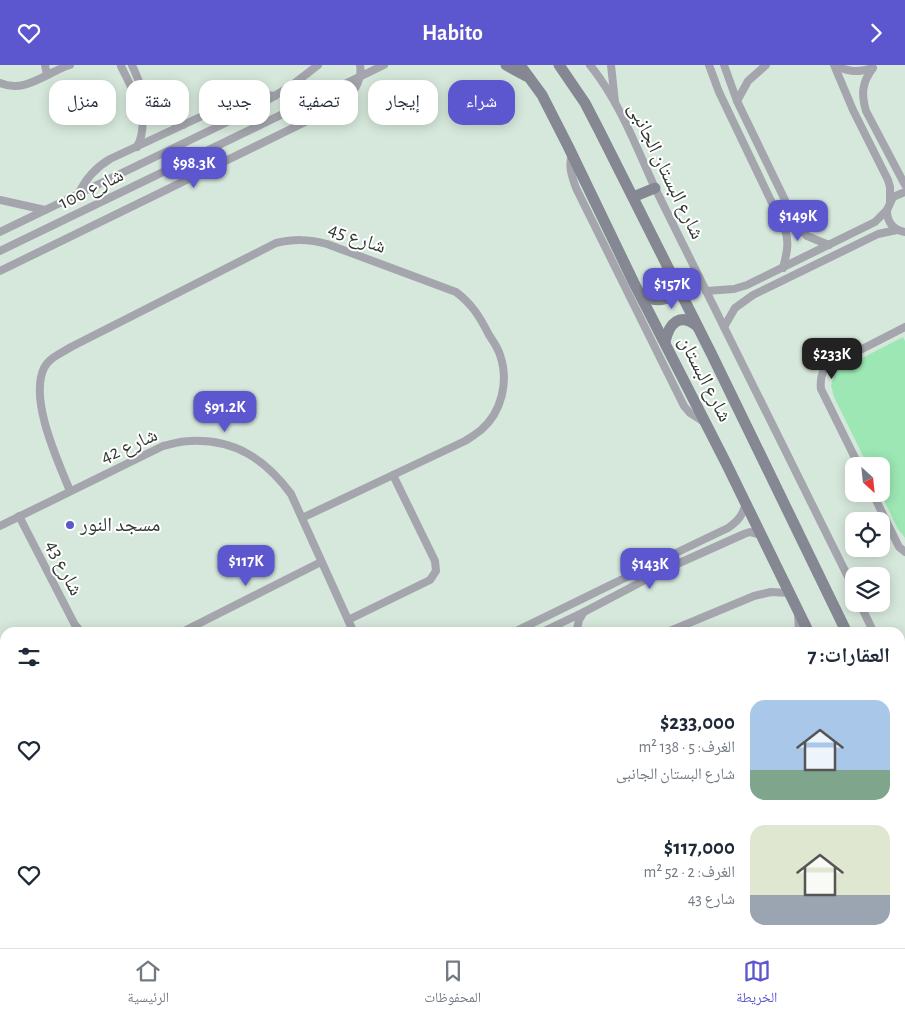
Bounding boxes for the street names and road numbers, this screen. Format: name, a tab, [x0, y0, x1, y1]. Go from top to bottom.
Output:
street label: شارع البستان الجانبى	[623, 100, 708, 243]
street label: شارع 100	[55, 165, 127, 215]
street label: شارع 45	[325, 219, 388, 259]
street label: شارع البستان	[673, 333, 735, 426]
street label: شارع 42	[97, 425, 161, 469]
street label: شارع 43	[40, 537, 86, 600]

